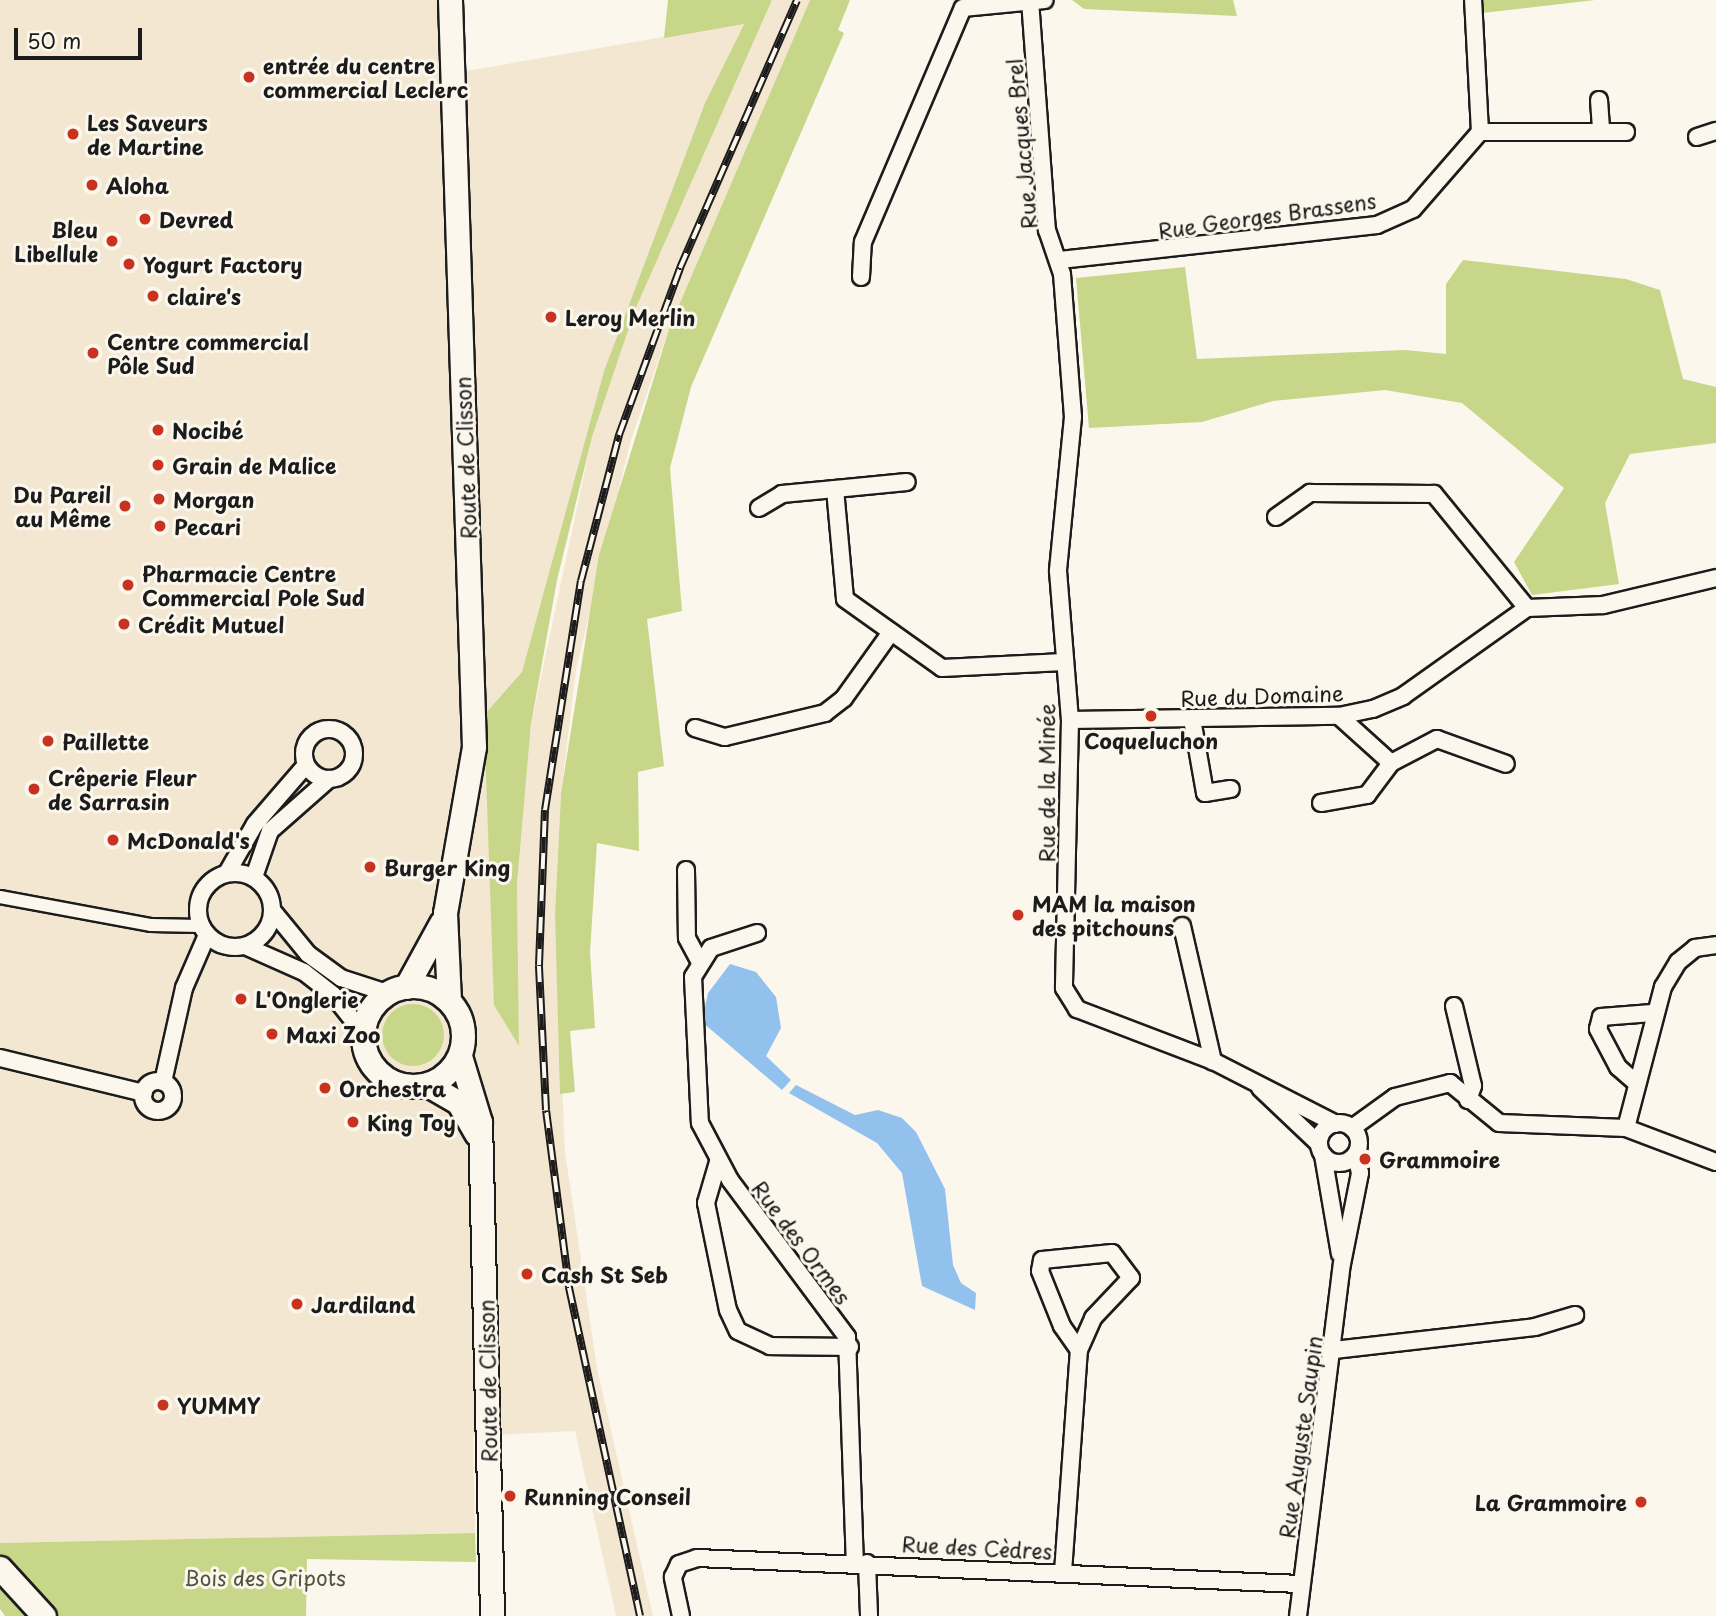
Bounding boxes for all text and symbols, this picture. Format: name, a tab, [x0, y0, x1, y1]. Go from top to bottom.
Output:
scale bar	[18, 14, 145, 58]
text: 50 m	[27, 24, 81, 56]
place label: entrée du centre commercial Leclerc	[263, 52, 467, 102]
street label: Rue Jacques Brel	[1001, 56, 1041, 232]
marker: entrée du centre commercial Leclerc	[241, 69, 257, 85]
place label: Les Saveurs de Martine	[87, 109, 209, 159]
marker: Les Saveurs de Martine	[65, 126, 81, 142]
place label: Aloha	[106, 172, 169, 198]
marker: Aloha	[84, 177, 100, 193]
street label: Rue Georges Brassens	[1154, 187, 1380, 243]
place label: Devred	[159, 206, 234, 232]
marker: Devred	[137, 211, 153, 227]
place label: Bleu Libellule	[14, 216, 98, 266]
marker: Bleu Libellule	[104, 233, 120, 249]
place label: Yogurt Factory	[143, 251, 302, 277]
marker: Yogurt Factory	[121, 256, 137, 272]
place label: claire's	[167, 283, 241, 309]
marker: claire's	[145, 288, 161, 304]
place label: Leroy Merlin	[565, 304, 697, 330]
marker: Leroy Merlin	[543, 309, 559, 325]
place label: Centre commercial Pôle Sud	[107, 328, 310, 378]
marker: Centre commercial Pôle Sud	[85, 345, 101, 361]
street label: Route de Clisson	[450, 375, 480, 541]
place label: Nocibé	[172, 417, 243, 443]
marker: Nocibé	[150, 422, 166, 438]
place label: Grain de Malice	[172, 452, 339, 478]
marker: Grain de Malice	[150, 457, 166, 473]
place label: Du Pareil au Même	[13, 481, 111, 531]
place label: Morgan	[173, 486, 254, 512]
marker: Morgan	[151, 491, 167, 507]
marker: Du Pareil au Même	[117, 498, 133, 514]
place label: Pecari	[174, 513, 241, 539]
marker: Pecari	[152, 518, 168, 534]
place label: Pharmacie Centre Commercial Pole Sud	[142, 560, 366, 610]
marker: Pharmacie Centre Commercial Pole Sud	[120, 577, 136, 593]
place label: Crédit Mutuel	[138, 611, 284, 637]
marker: Crédit Mutuel	[116, 616, 132, 632]
street label: Rue du Domaine	[1178, 679, 1346, 711]
street label: Rue de la Minée	[1033, 702, 1059, 864]
marker: Coqueluchon	[1143, 708, 1159, 724]
place label: Coqueluchon	[1084, 727, 1218, 753]
place label: Paillette	[62, 728, 149, 754]
marker: Paillette	[40, 733, 56, 749]
place label: Crêperie Fleur de Sarrasin	[48, 764, 198, 814]
marker: Crêperie Fleur de Sarrasin	[26, 781, 42, 797]
place label: McDonald's	[127, 827, 250, 853]
marker: McDonald's	[105, 832, 121, 848]
place label: Burger King	[384, 854, 510, 880]
marker: Burger King	[362, 859, 378, 875]
place label: MAM la maison des pitchouns	[1032, 890, 1197, 940]
marker: MAM la maison des pitchouns	[1010, 907, 1026, 923]
place label: L'Onglerie	[255, 986, 359, 1012]
marker: L'Onglerie	[233, 991, 249, 1007]
place label: Maxi Zoo	[286, 1021, 382, 1047]
marker: Maxi Zoo	[264, 1026, 280, 1042]
place label: Orchestra	[339, 1075, 446, 1101]
marker: Orchestra	[317, 1080, 333, 1096]
place label: King Toy	[367, 1109, 457, 1135]
marker: King Toy	[345, 1114, 361, 1130]
place label: Grammoire	[1379, 1146, 1500, 1172]
marker: Grammoire	[1357, 1151, 1373, 1167]
street label: Rue des Ormes	[746, 1174, 858, 1310]
place label: Cash St Seb	[541, 1261, 667, 1287]
marker: Cash St Seb	[519, 1266, 535, 1282]
place label: Jardiland	[311, 1291, 415, 1317]
marker: Jardiland	[289, 1296, 305, 1312]
street label: Route de Clisson	[473, 1298, 501, 1464]
street label: Rue Auguste Saupin	[1273, 1334, 1327, 1540]
place label: YUMMY	[177, 1392, 260, 1418]
marker: YUMMY	[155, 1397, 171, 1413]
place label: Running Conseil	[524, 1483, 692, 1509]
marker: Running Conseil	[502, 1488, 518, 1504]
place label: La Grammoire	[1473, 1489, 1627, 1515]
marker: La Grammoire	[1633, 1494, 1649, 1510]
street label: Rue des Cèdres	[899, 1530, 1055, 1564]
park label: Bois des Gripots	[183, 1564, 347, 1590]

